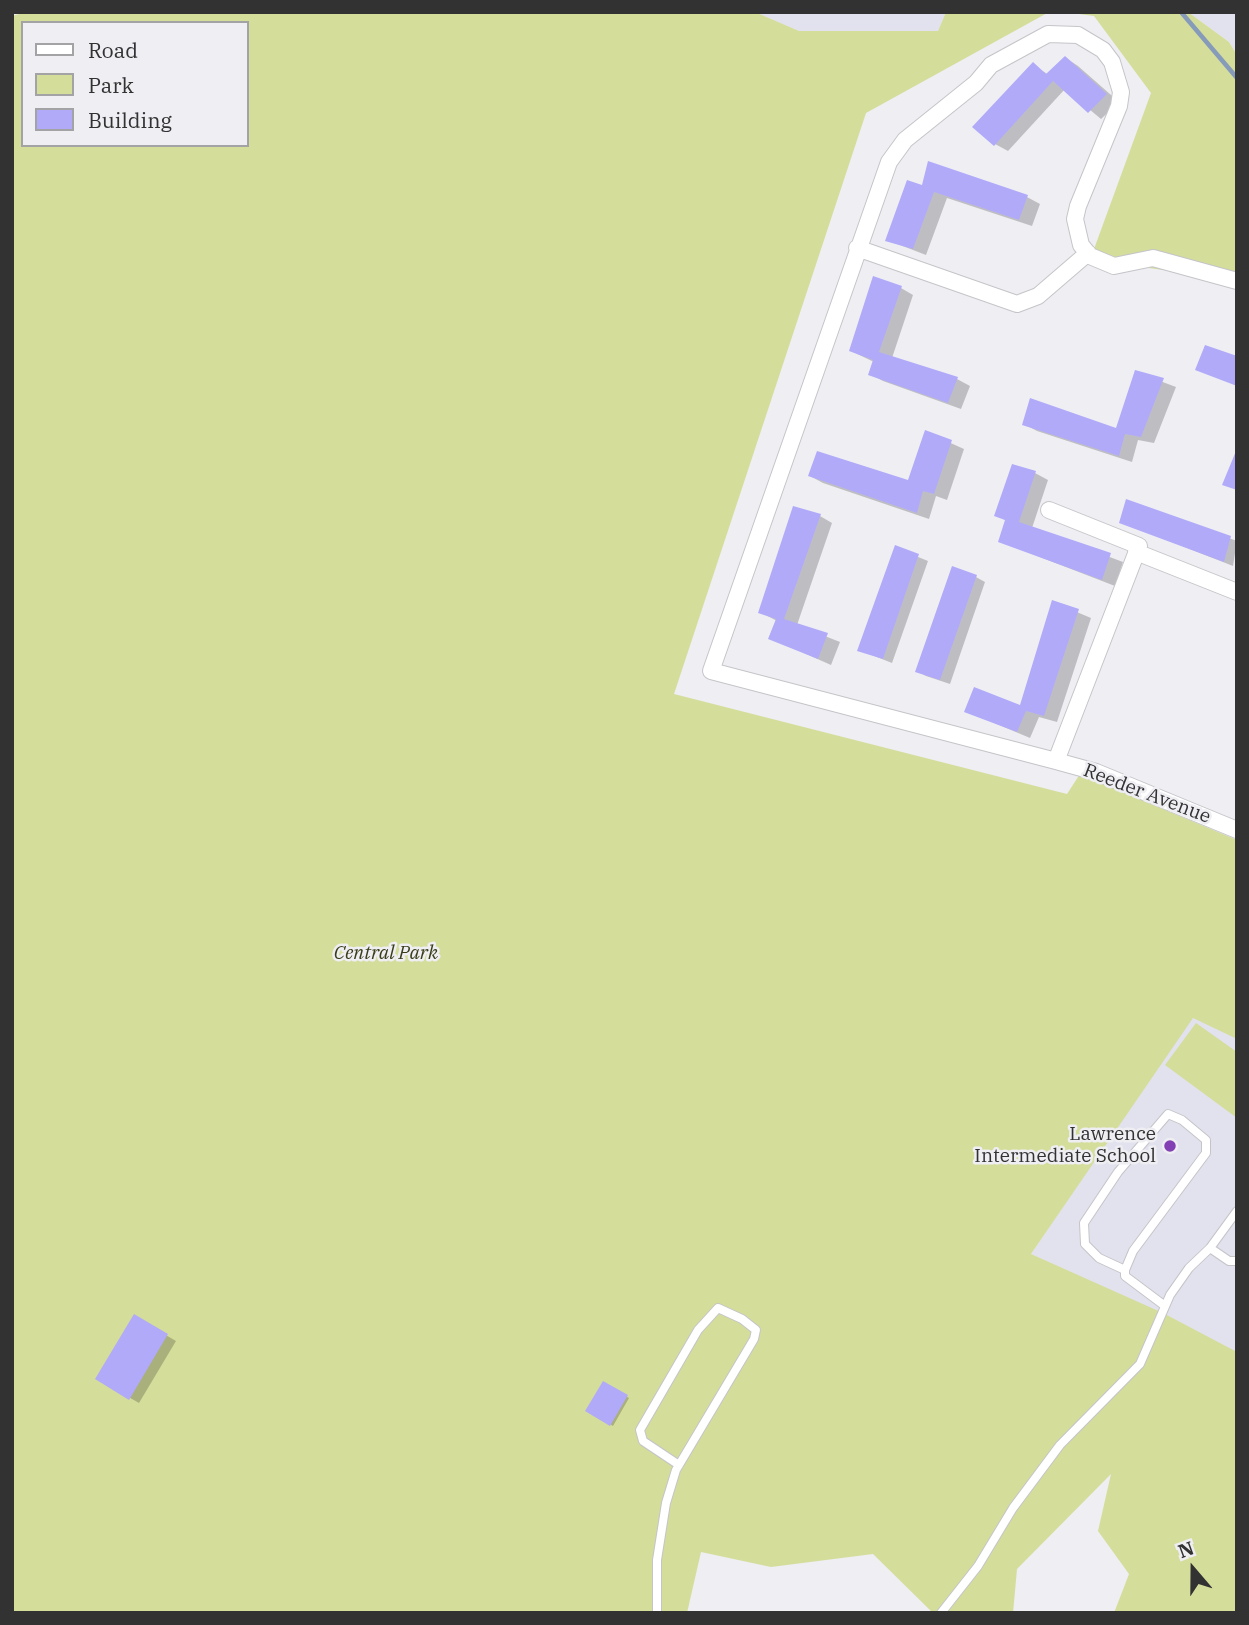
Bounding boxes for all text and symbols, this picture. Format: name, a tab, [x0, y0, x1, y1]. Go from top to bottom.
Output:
legend	[21, 21, 248, 147]
text: Road	[88, 36, 138, 64]
text: Park	[88, 71, 134, 99]
text: Building	[88, 106, 172, 134]
street label: Reeder Avenue	[1080, 759, 1214, 829]
park label: Central Park	[334, 943, 438, 965]
place label: Lawrence Intermediate School	[974, 1124, 1156, 1168]
marker: Lawrence Intermediate School	[1162, 1138, 1178, 1154]
north arrow	[1158, 1534, 1228, 1604]
text: N	[1175, 1535, 1197, 1563]

